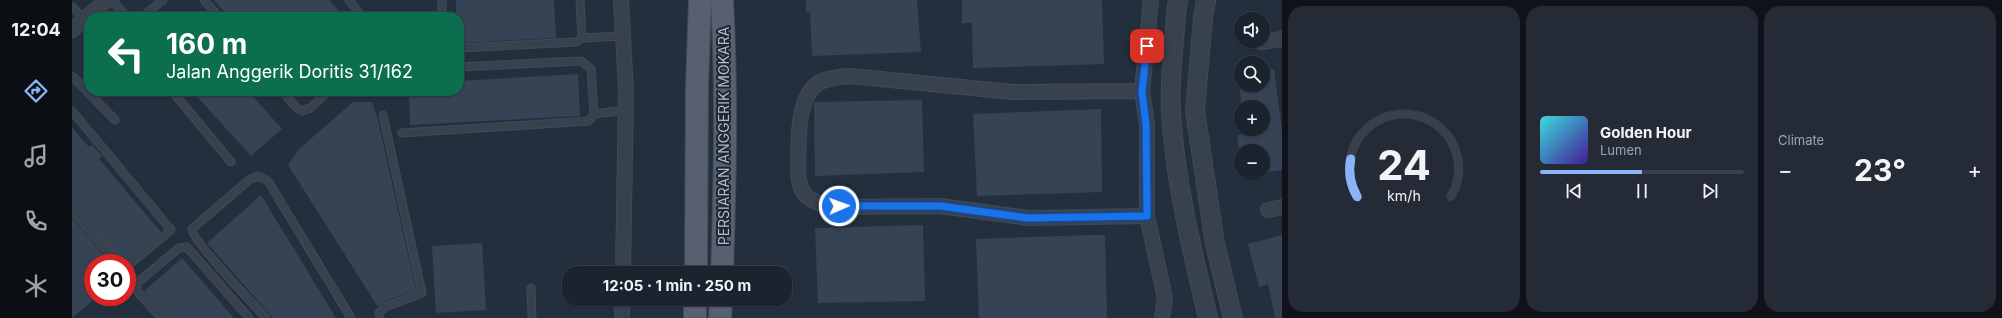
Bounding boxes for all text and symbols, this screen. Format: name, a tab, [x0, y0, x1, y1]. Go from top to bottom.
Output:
map controls	[1234, 12, 1270, 180]
button: sound	[1234, 12, 1270, 48]
text: 12:04	[11, 19, 61, 40]
street label: PERSIARAN ANGGERIK MOKARA	[715, 26, 732, 245]
text: 160 m	[166, 27, 247, 61]
icon: left	[100, 28, 152, 80]
pin	[1130, 29, 1164, 63]
icon: arrive	[1136, 35, 1158, 57]
button: search	[1234, 56, 1270, 92]
text: Jalan Anggerik Doritis 31/162	[166, 61, 413, 82]
icon: directions	[22, 77, 50, 105]
button: +	[1234, 100, 1270, 136]
text: Golden Hour	[1600, 123, 1692, 142]
text: Climate	[1778, 132, 1824, 148]
text: 24	[1377, 140, 1431, 190]
icon: music	[22, 142, 50, 170]
text: Lumen	[1600, 142, 1642, 158]
button: −	[1234, 144, 1270, 180]
text: 23°	[1854, 152, 1906, 188]
text: −	[1778, 157, 1793, 183]
text: +	[1967, 157, 1982, 183]
icon: previous	[1563, 180, 1585, 202]
icon: pause	[1631, 180, 1653, 202]
icon: next	[1699, 180, 1721, 202]
position arrow	[818, 185, 860, 227]
text: km/h	[1387, 187, 1421, 204]
icon: phone	[22, 207, 50, 235]
speed limit sign: 30	[84, 254, 136, 306]
icon: climate	[22, 272, 50, 300]
text: 12:05 · 1 min · 250 m	[603, 276, 751, 295]

